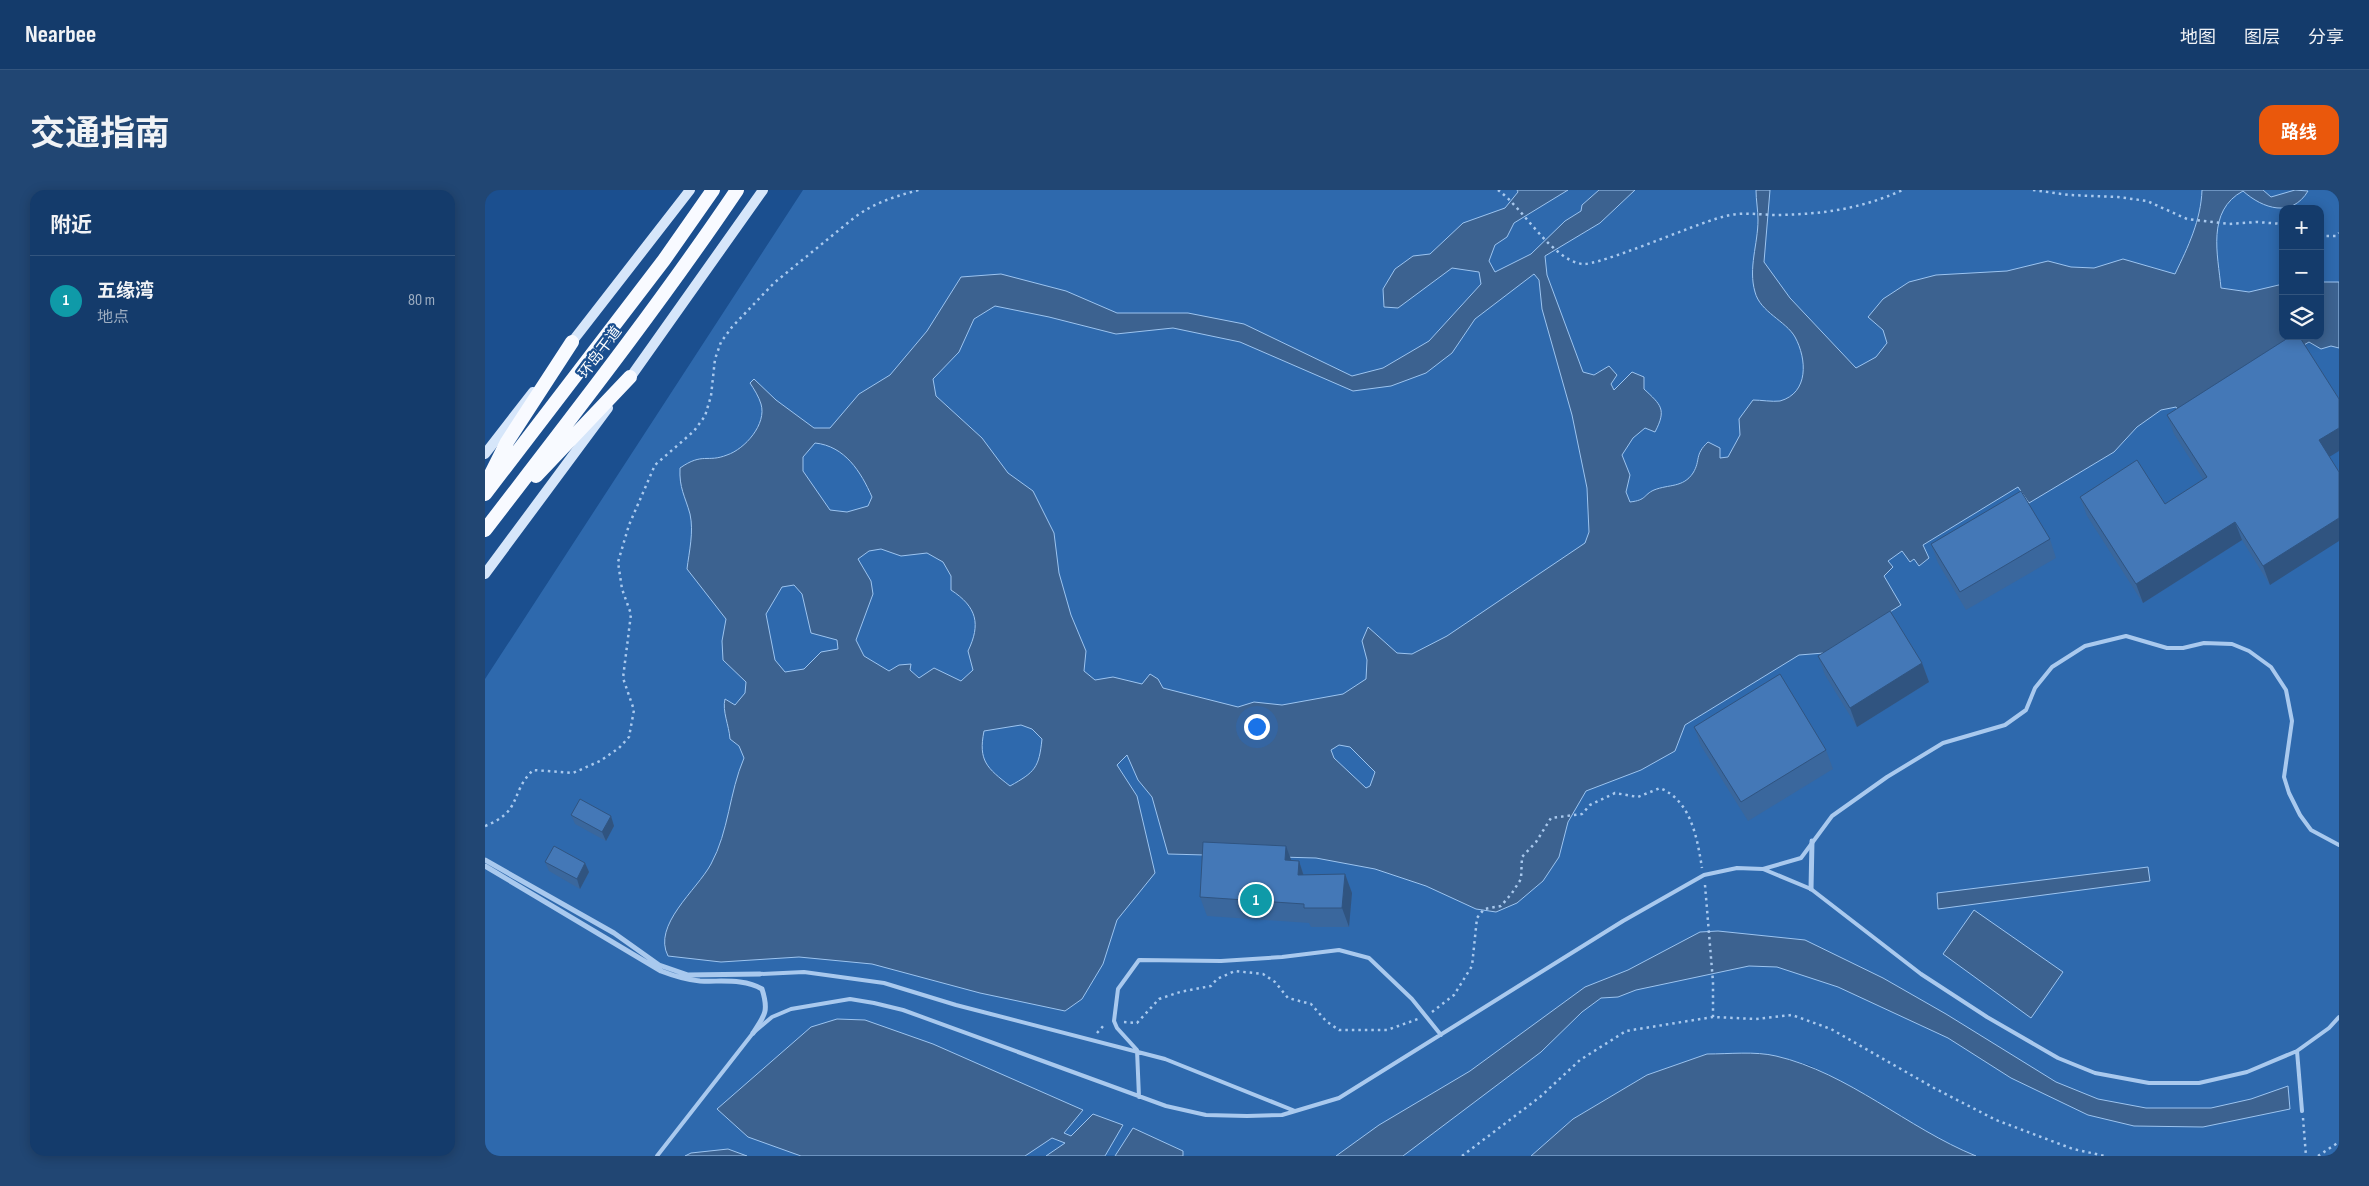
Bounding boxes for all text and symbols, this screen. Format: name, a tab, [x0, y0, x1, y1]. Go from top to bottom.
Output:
text: Nearbee	[25, 20, 96, 49]
text: 地图	[2180, 27, 2216, 48]
text: 图层	[2244, 27, 2280, 48]
text: 分享	[2308, 27, 2344, 48]
button: 路线	[2259, 105, 2339, 155]
text: 交通指南	[30, 113, 170, 156]
map controls	[2279, 205, 2324, 340]
button: +	[2279, 205, 2324, 250]
text: 附近	[50, 213, 92, 238]
button: −	[2279, 250, 2324, 295]
text: 五缘湾	[97, 280, 154, 303]
text: 1	[63, 291, 69, 310]
text: 80 m	[408, 291, 435, 310]
button: layers	[2279, 295, 2324, 340]
text: 地点	[97, 308, 129, 327]
street label: 环岛干道	[575, 323, 626, 382]
your location	[1244, 714, 1270, 740]
pin: 1	[1240, 881, 1272, 919]

